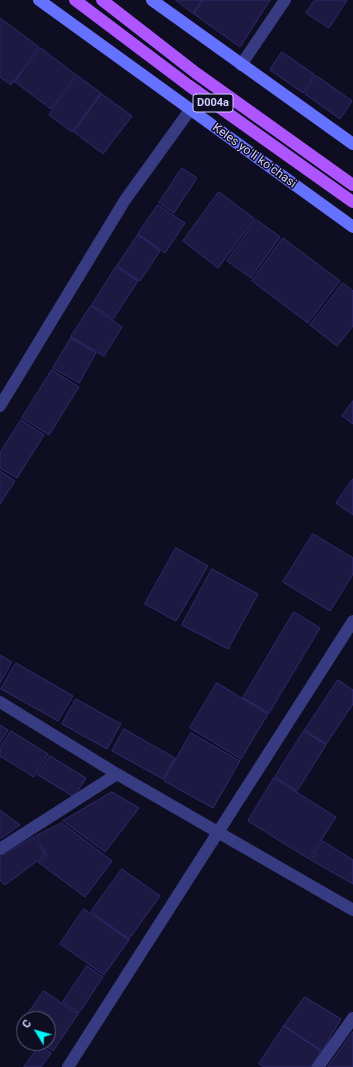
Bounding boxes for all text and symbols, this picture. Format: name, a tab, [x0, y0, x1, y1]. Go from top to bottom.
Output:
road number: D004a	[193, 94, 233, 112]
street label: Keles yoʻli koʻchasi	[209, 121, 299, 191]
north arrow	[16, 1011, 56, 1051]
text: С	[19, 1017, 34, 1031]

